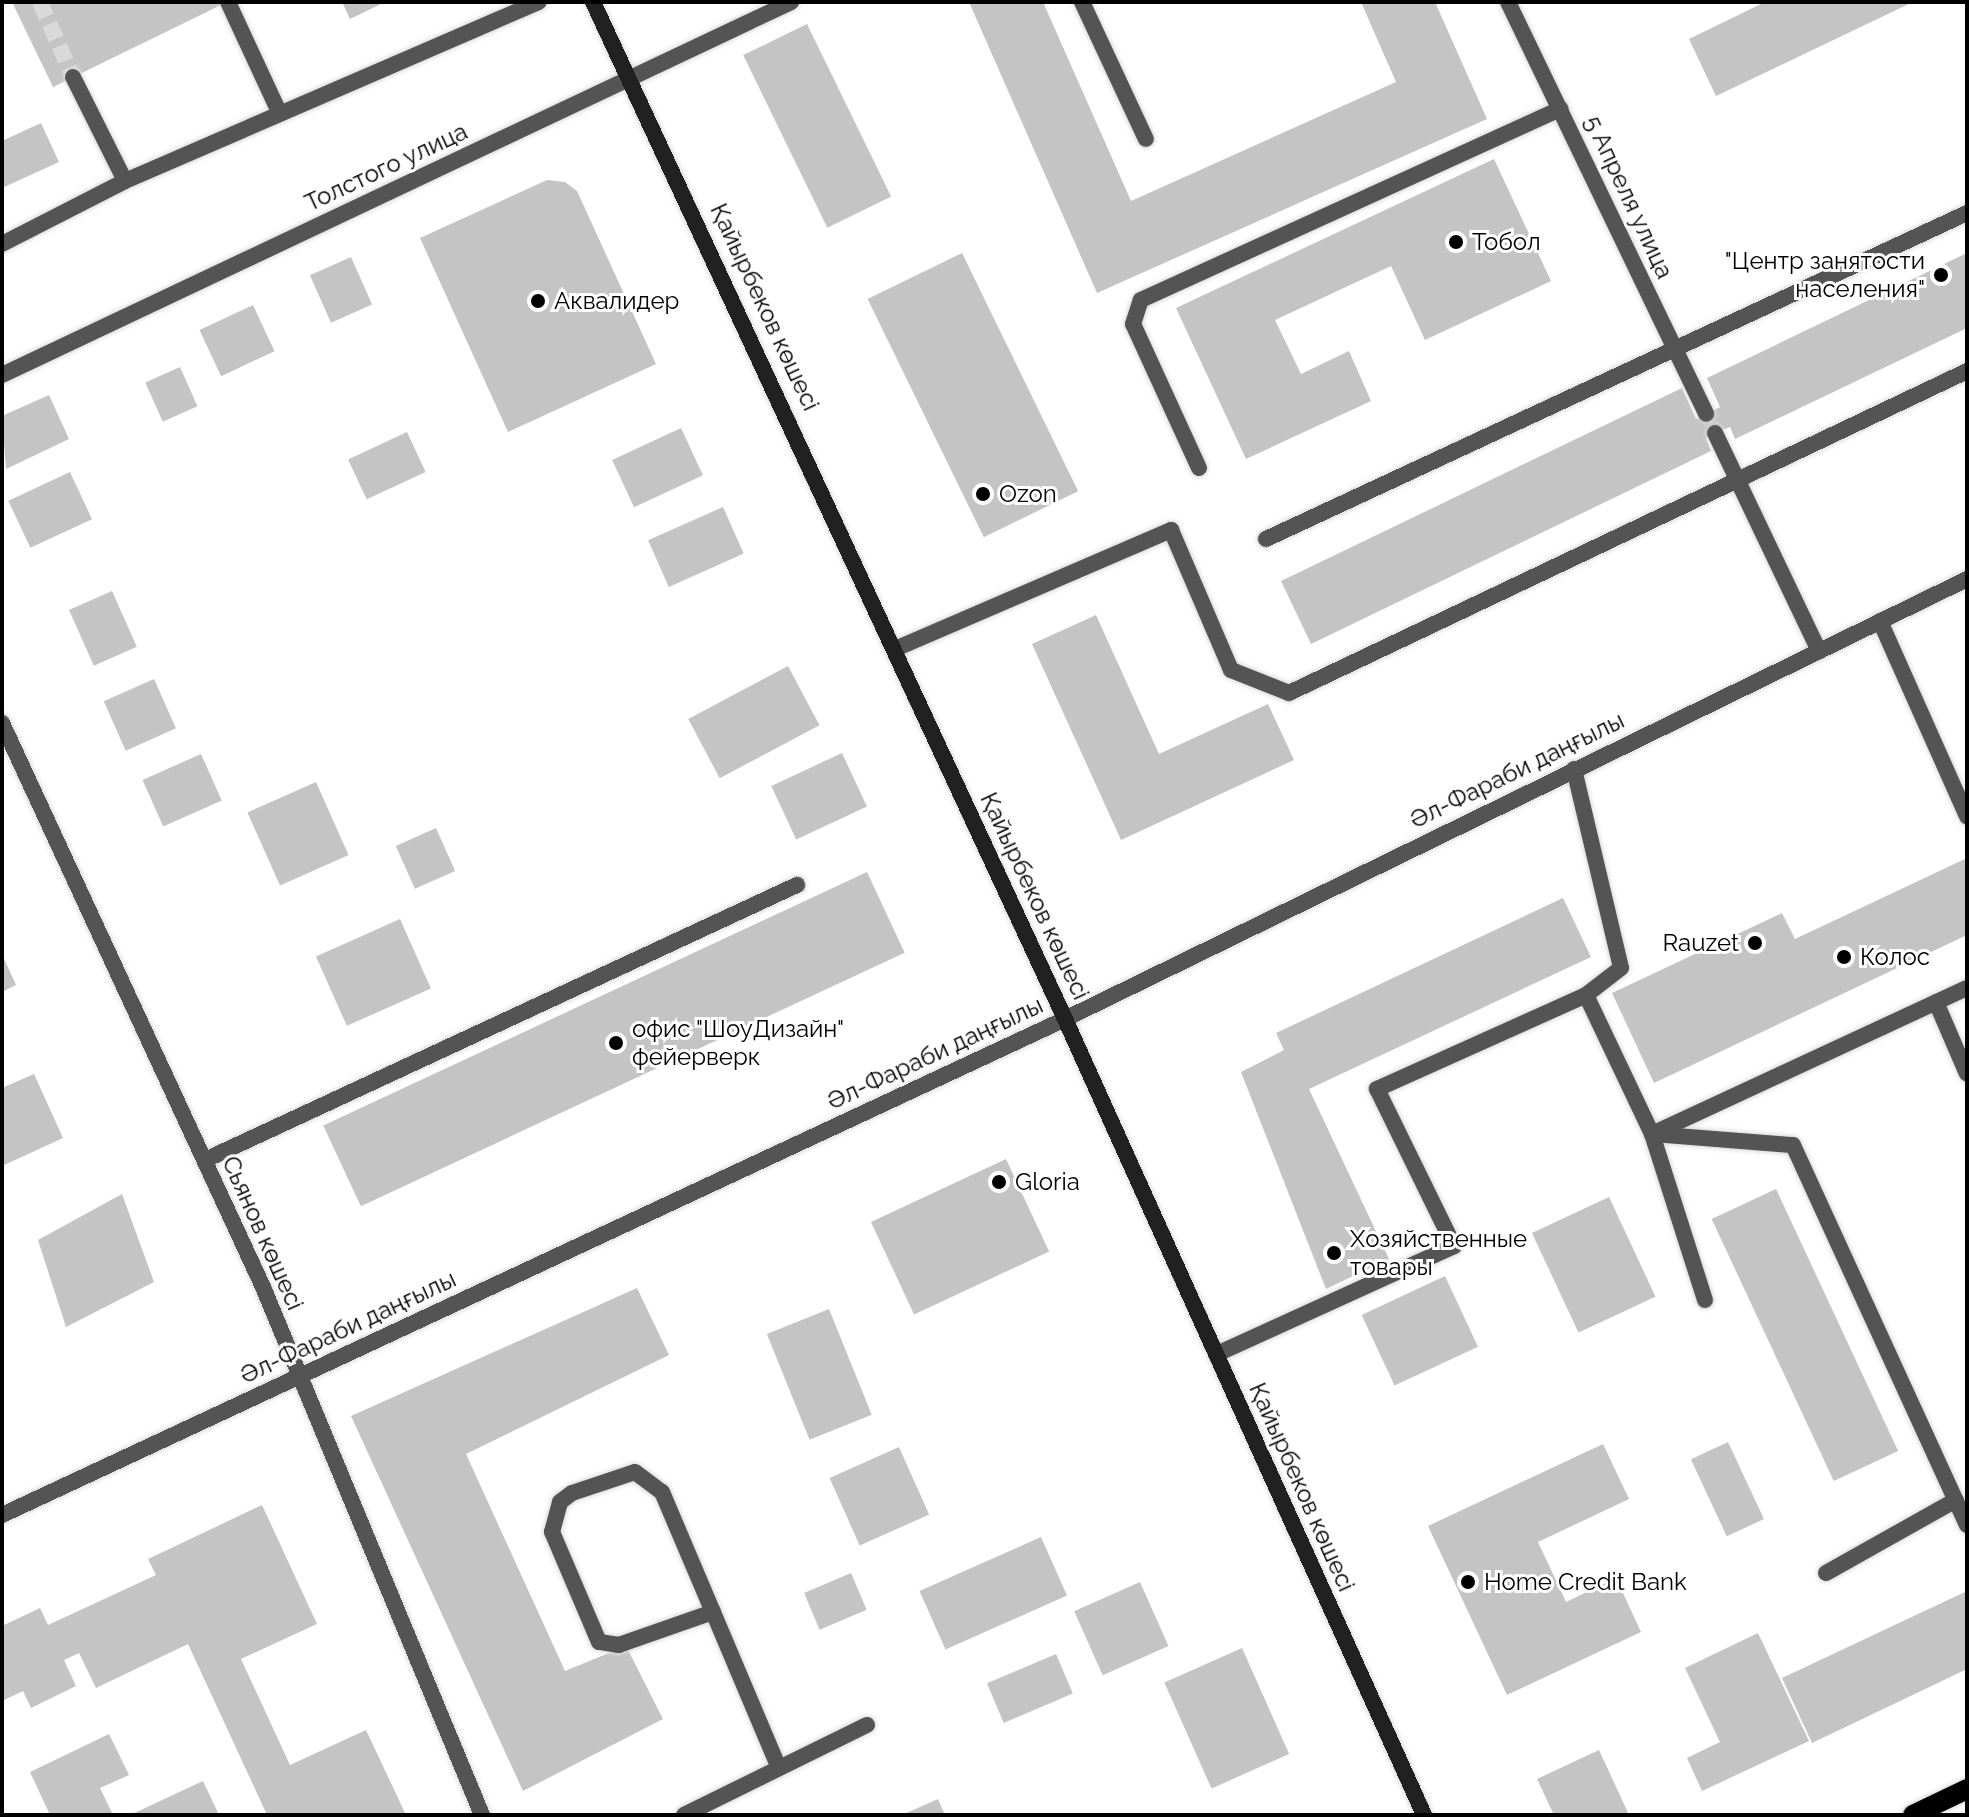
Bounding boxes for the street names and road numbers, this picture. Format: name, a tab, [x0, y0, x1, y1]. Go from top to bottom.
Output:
street label: 5 Апреля улица	[1578, 110, 1680, 284]
street label: Толстого улица	[300, 117, 472, 217]
street label: Қайырбеков көшесі	[704, 199, 826, 415]
street label: Әл-Фараби даңғылы	[1405, 706, 1629, 834]
street label: Қайырбеков көшесі	[974, 788, 1096, 1004]
street label: Әл-Фараби даңғылы	[823, 990, 1047, 1116]
street label: Сьянов көшесі	[216, 1152, 310, 1314]
street label: Әл-Фараби даңғылы	[236, 1264, 460, 1390]
street label: Қайырбеков көшесі	[1243, 1378, 1361, 1596]

